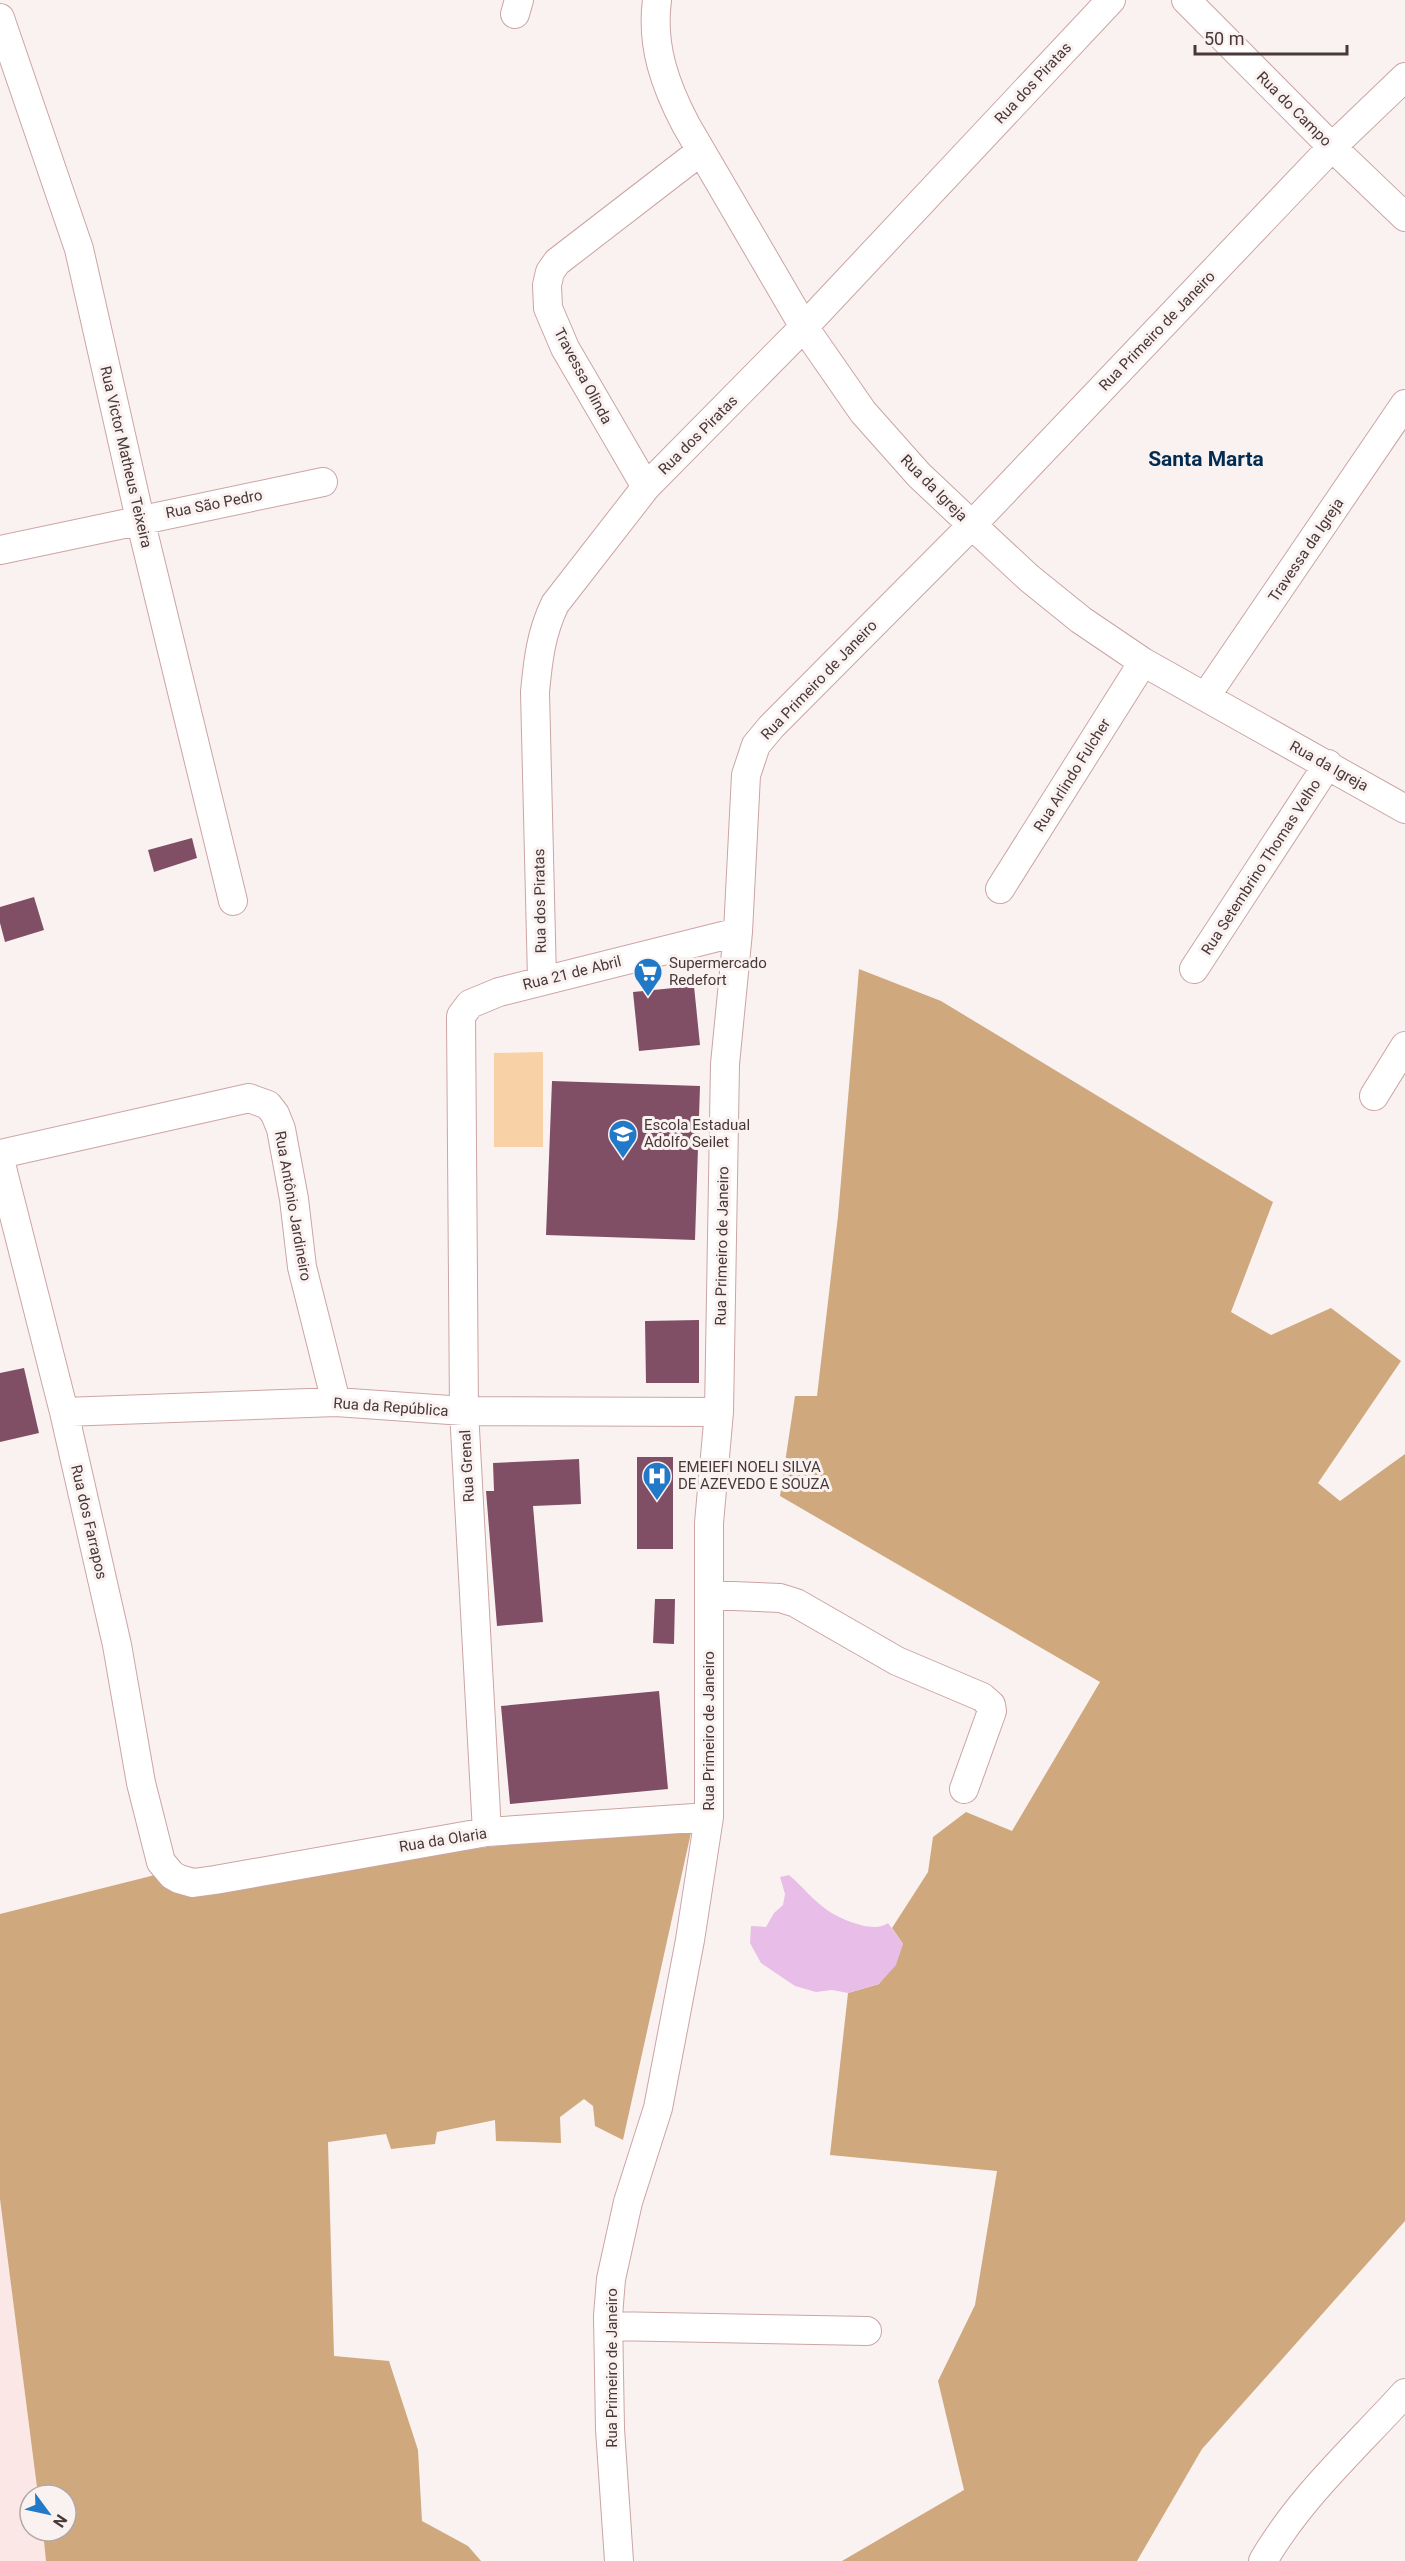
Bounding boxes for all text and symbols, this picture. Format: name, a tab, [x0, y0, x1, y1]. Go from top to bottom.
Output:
scale bar	[1195, 18, 1346, 56]
text: 50 m	[1204, 28, 1244, 49]
street label: Rua dos Piratas	[991, 39, 1075, 127]
street label: Rua do Campo	[1253, 68, 1335, 150]
street label: Rua Primeiro de Janeiro	[1095, 267, 1219, 395]
street label: Travessa Olinda	[550, 325, 616, 427]
street label: Rua Victor Matheus Teixeira	[96, 364, 156, 550]
street label: Rua dos Piratas	[655, 392, 741, 478]
district label: Santa Marta	[1148, 447, 1264, 471]
street label: Rua da Igreja	[897, 451, 971, 525]
street label: Rua São Pedro	[164, 486, 264, 522]
street label: Travessa da Igreja	[1265, 495, 1347, 605]
street label: Rua Primeiro de Janeiro	[757, 616, 881, 744]
street label: Rua Arlindo Fulcher	[1030, 715, 1114, 835]
street label: Rua da Igreja	[1287, 737, 1371, 795]
street label: Rua Setembrino Thomas Velho	[1197, 776, 1325, 958]
street label: Rua dos Piratas	[530, 848, 550, 954]
street label: Rua 21 de Abril	[521, 952, 623, 994]
place label: Supermercado Redefort	[669, 954, 767, 989]
supermarket icon: Supermercado Redefort	[632, 956, 664, 998]
place label: Escola Estadual Adolfo Seilet	[644, 1116, 750, 1151]
school or university icon: Escola Estadual Adolfo Seilet	[607, 1118, 639, 1160]
street label: Rua Antônio Jardineiro	[271, 1130, 315, 1282]
street label: Rua Primeiro de Janeiro	[712, 1166, 732, 1326]
street label: Rua da República	[333, 1394, 449, 1420]
street label: Rua Grenal	[456, 1429, 478, 1503]
place label: EMEIEFI NOELI SILVA DE AZEVEDO E SOUZA	[678, 1458, 830, 1493]
hospital icon: EMEIEFI NOELI SILVA DE AZEVEDO E SOUZA	[641, 1460, 673, 1502]
street label: Rua dos Farrapos	[67, 1463, 111, 1581]
street label: Rua Primeiro de Janeiro	[700, 1651, 718, 1811]
street label: Rua da Olaria	[398, 1824, 488, 1856]
street label: Rua Primeiro de Janeiro	[603, 2288, 621, 2448]
north arrow	[18, 2483, 78, 2543]
text: N	[49, 2511, 71, 2531]

